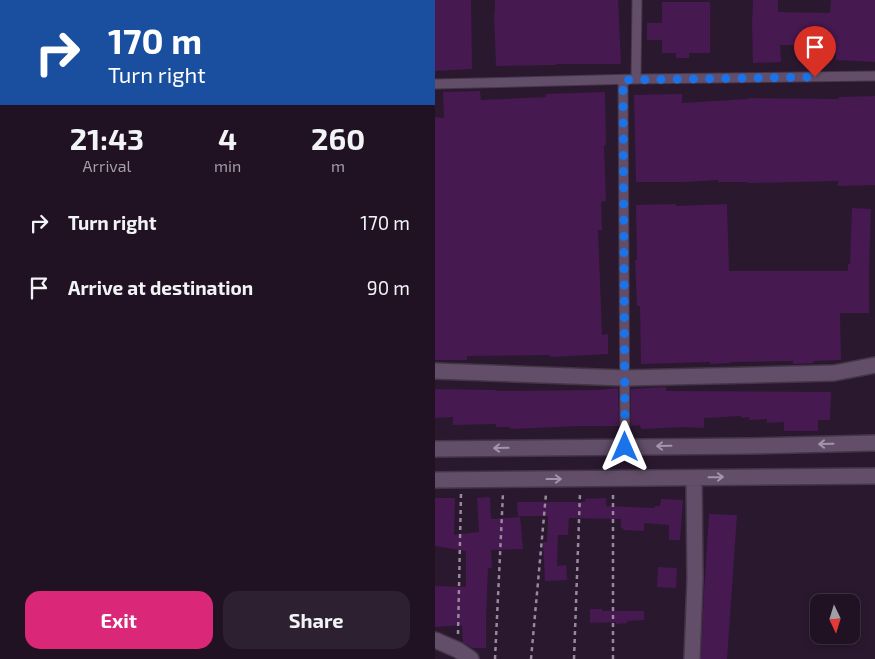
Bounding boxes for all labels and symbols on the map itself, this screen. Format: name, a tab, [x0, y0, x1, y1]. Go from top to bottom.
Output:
pin	[794, 26, 836, 77]
position arrow	[598, 420, 650, 472]
one-way arrow	[819, 439, 835, 449]
one-way arrow	[656, 442, 672, 451]
one-way arrow	[494, 444, 510, 453]
one-way arrow	[708, 473, 724, 482]
one-way arrow	[545, 474, 561, 484]
north arrow	[810, 594, 860, 644]

